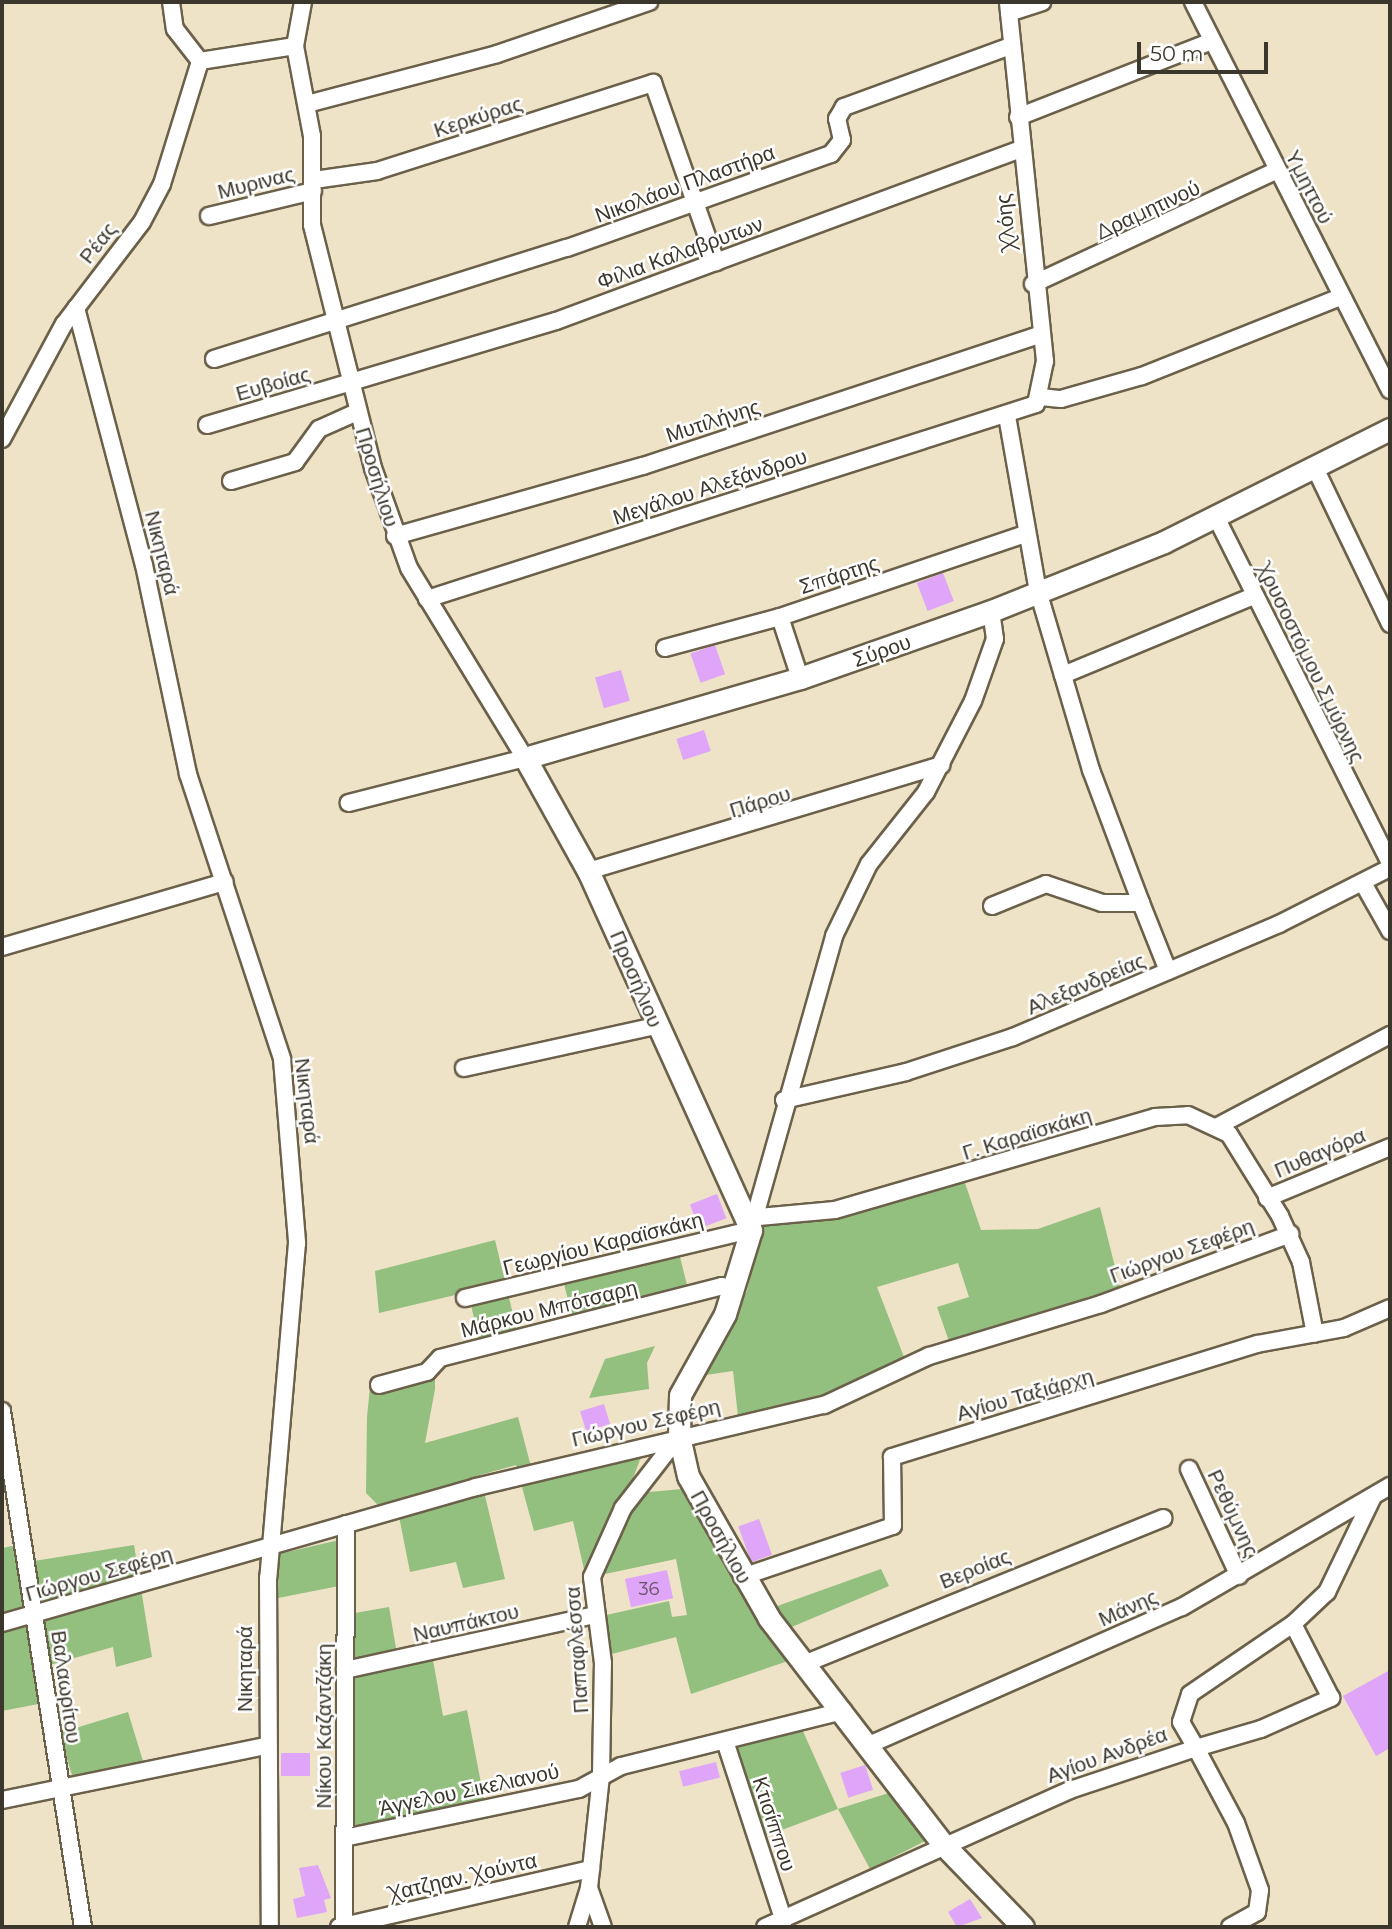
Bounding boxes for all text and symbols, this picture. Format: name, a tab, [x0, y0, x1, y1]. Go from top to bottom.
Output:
scale bar	[1140, 28, 1271, 72]
text: 50 m	[1150, 41, 1204, 66]
street label: Κερκύρας	[431, 91, 525, 143]
street label: Νικολάου Πλαστήρα	[592, 140, 778, 228]
street label: Υμηττού	[1280, 146, 1338, 228]
street label: Μυρινας	[215, 161, 297, 205]
street label: Δραμητινού	[1092, 175, 1204, 245]
street label: Χλόης	[991, 193, 1021, 251]
street label: Φιλια Καλαβρυτων	[594, 211, 766, 295]
street label: Ρέας	[74, 217, 122, 269]
street label: Ευβοίας	[233, 361, 313, 407]
street label: Μυτιλήνης	[663, 394, 763, 448]
street label: Προσήλιου	[350, 424, 404, 530]
street label: Μεγάλου Αλεξάνδρου	[610, 444, 810, 530]
street label: Νικηταρά	[139, 508, 185, 598]
street label: Σπάρτης	[796, 550, 882, 600]
street label: Χρυσοστόμου Σμύρνης	[1252, 559, 1370, 767]
street label: Σύρου	[850, 629, 914, 673]
street label: Πάρου	[726, 781, 794, 823]
street label: Προσήλιου	[604, 927, 668, 1031]
street label: Αλεξανδρείας	[1023, 948, 1149, 1020]
street label: Νικηταρά	[289, 1057, 325, 1145]
street label: Γ. Καραϊσκάκη	[959, 1102, 1095, 1166]
street label: Πυθαγόρα	[1271, 1123, 1369, 1183]
street label: Γεωργίου Καραϊσκάκη	[500, 1207, 706, 1281]
street label: Γιώργου Σεφέρη	[1106, 1213, 1258, 1289]
street label: Μάρκου Μπότσαρη	[458, 1275, 640, 1343]
street label: Αγίου Ταξιάρχη	[954, 1363, 1096, 1427]
street label: Γιώργου Σεφέρη	[569, 1394, 723, 1452]
street label: Ρεθύμνης	[1202, 1465, 1264, 1561]
street label: Προσήλιου	[685, 1486, 757, 1588]
street label: Γιώργου Σεφέρη	[23, 1541, 175, 1607]
street label: Βεροίας	[936, 1543, 1014, 1595]
house number: 36	[638, 1578, 660, 1600]
street label: Μάνης	[1095, 1584, 1161, 1632]
street label: Παπαφλέσσα	[560, 1586, 594, 1714]
street label: Ναυπάκτου	[411, 1599, 521, 1647]
street label: Νικηταρά	[232, 1626, 258, 1712]
street label: Βαλαωρίτου	[46, 1629, 86, 1745]
street label: Νίκου Καζαντζάκη	[311, 1643, 337, 1809]
street label: Αγίου Ανδρέα	[1043, 1721, 1171, 1789]
street label: Άγγελου Σικελιανού	[377, 1759, 561, 1821]
street label: Κτισίππου	[747, 1773, 801, 1875]
street label: Χατζηαν. Χούντα	[387, 1848, 539, 1906]

